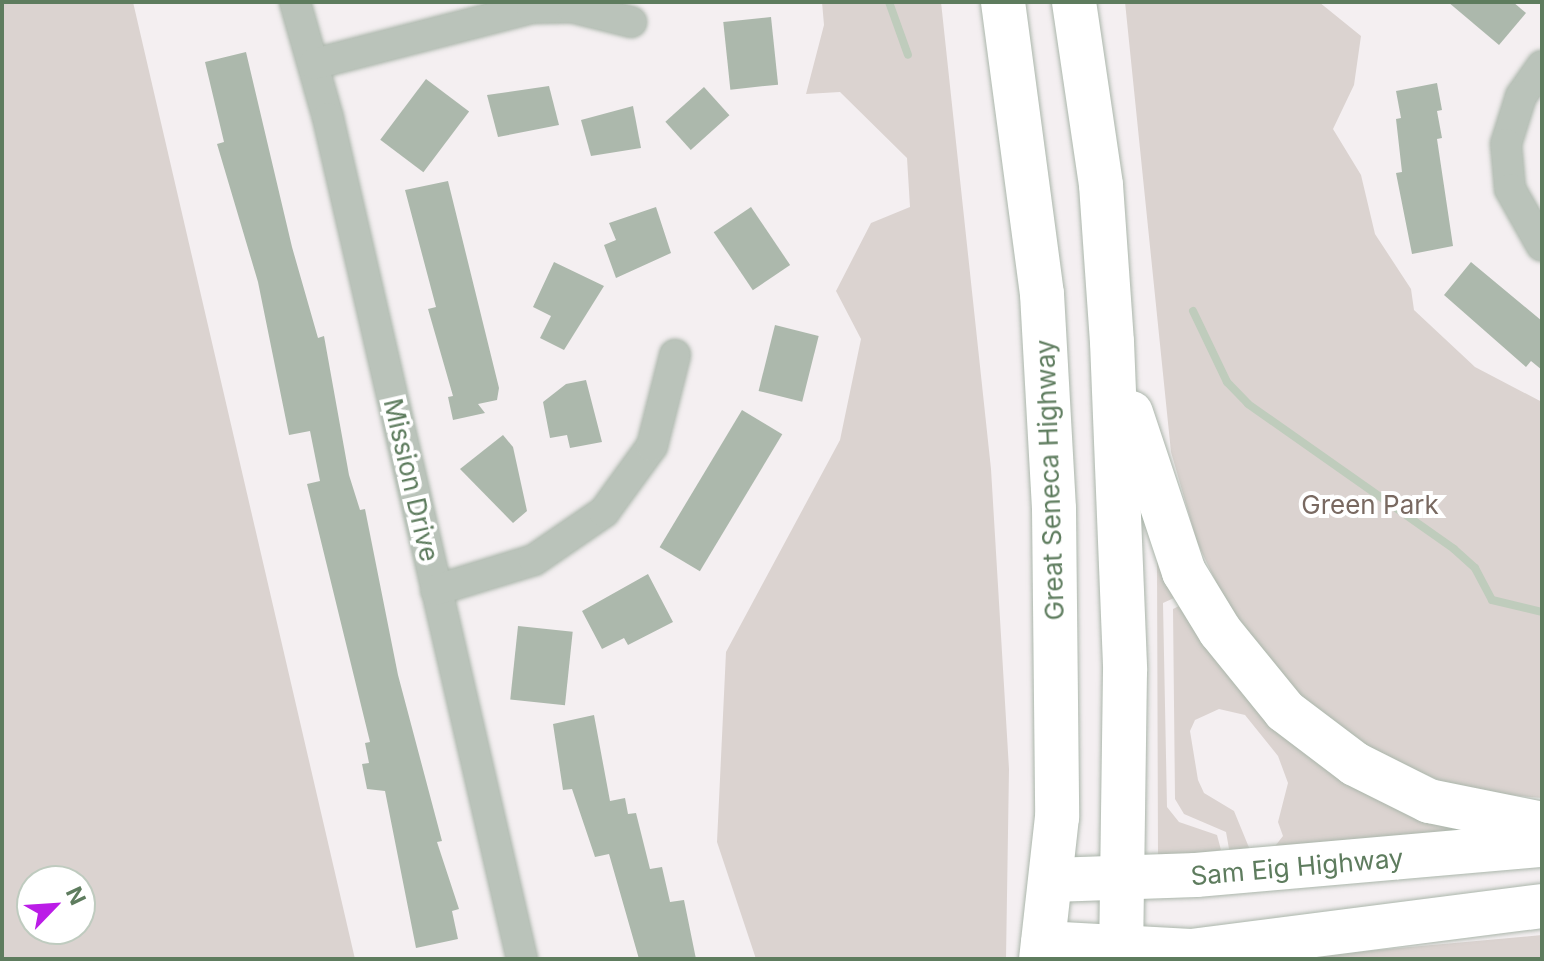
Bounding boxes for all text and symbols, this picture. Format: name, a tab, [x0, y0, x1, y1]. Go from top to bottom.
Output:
street label: Great Seneca Highway	[1030, 339, 1070, 621]
street label: Mission Drive	[377, 395, 445, 565]
park label: Green Park	[1301, 489, 1439, 521]
street label: Sam Eig Highway	[1189, 842, 1405, 892]
north arrow	[16, 865, 96, 945]
text: N	[61, 883, 91, 909]

